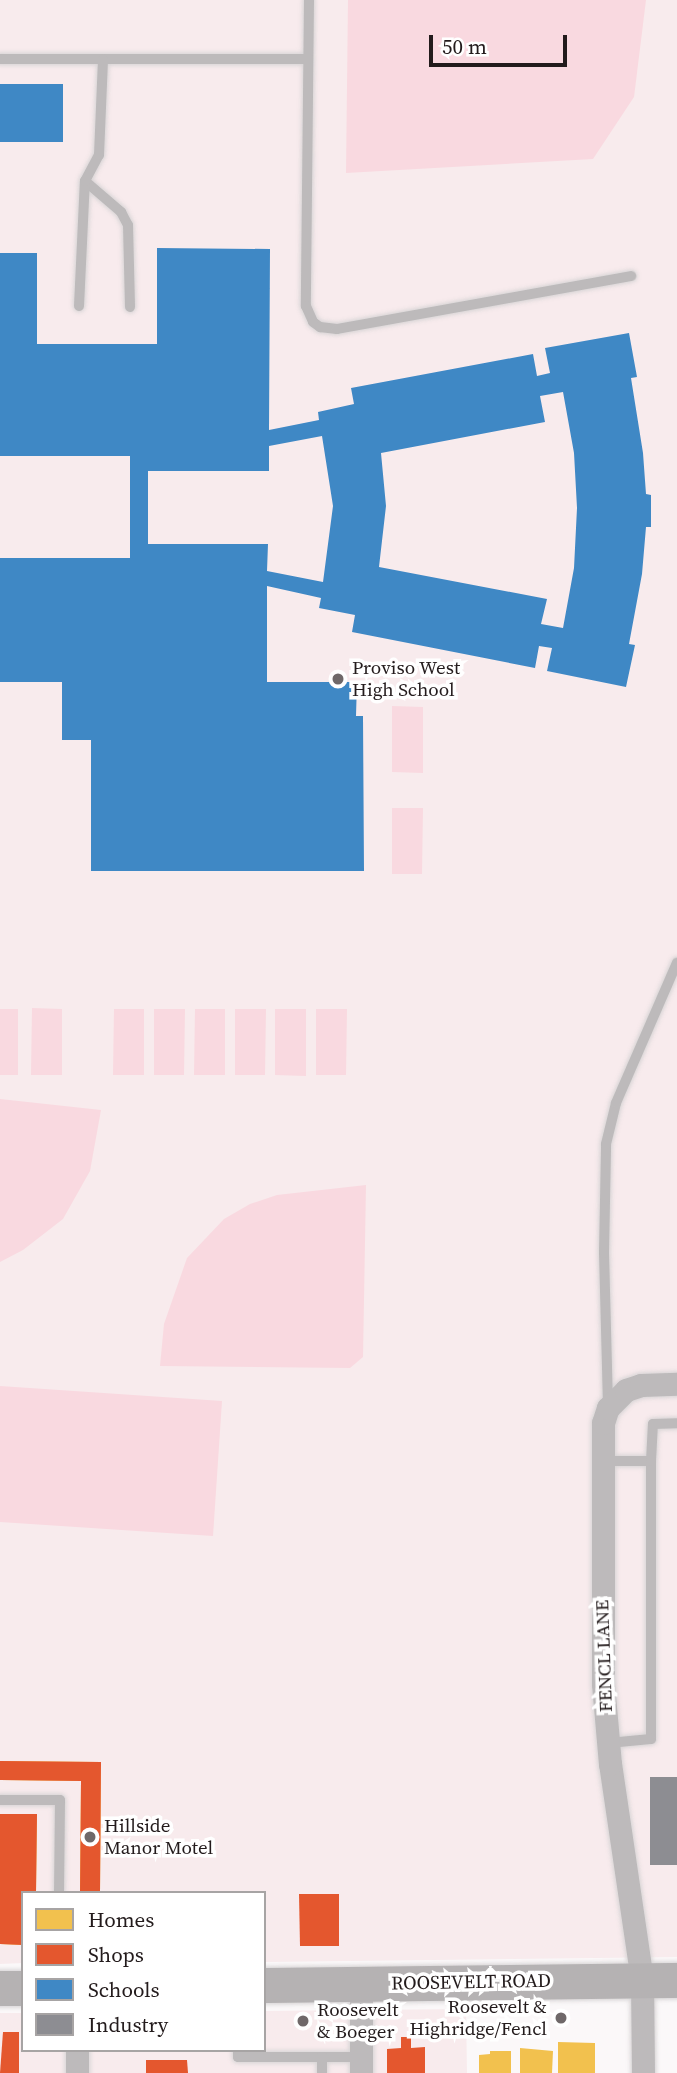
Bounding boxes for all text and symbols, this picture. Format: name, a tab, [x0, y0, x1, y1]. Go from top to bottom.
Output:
scale bar	[432, 21, 570, 65]
text: 50 m	[442, 32, 487, 61]
place label: Proviso West High School	[352, 657, 461, 701]
marker: Proviso West High School	[330, 671, 346, 687]
street label: FENCL LANE	[591, 1599, 617, 1713]
place label: Hillside Manor Motel	[104, 1815, 213, 1859]
marker: Hillside Manor Motel	[82, 1829, 98, 1845]
legend	[21, 1891, 266, 2052]
text: Homes	[88, 1905, 154, 1934]
text: Shops	[88, 1940, 144, 1969]
street label: ROOSEVELT ROAD	[391, 1969, 551, 1995]
text: Schools	[88, 1975, 160, 2004]
place label: Roosevelt & Highridge/Fencl	[409, 1996, 547, 2040]
place label: Roosevelt & Boeger	[317, 1999, 398, 2043]
text: Industry	[88, 2010, 168, 2039]
marker: Roosevelt & Highridge/Fencl	[553, 2010, 569, 2026]
marker: Roosevelt & Boeger	[295, 2013, 311, 2029]

